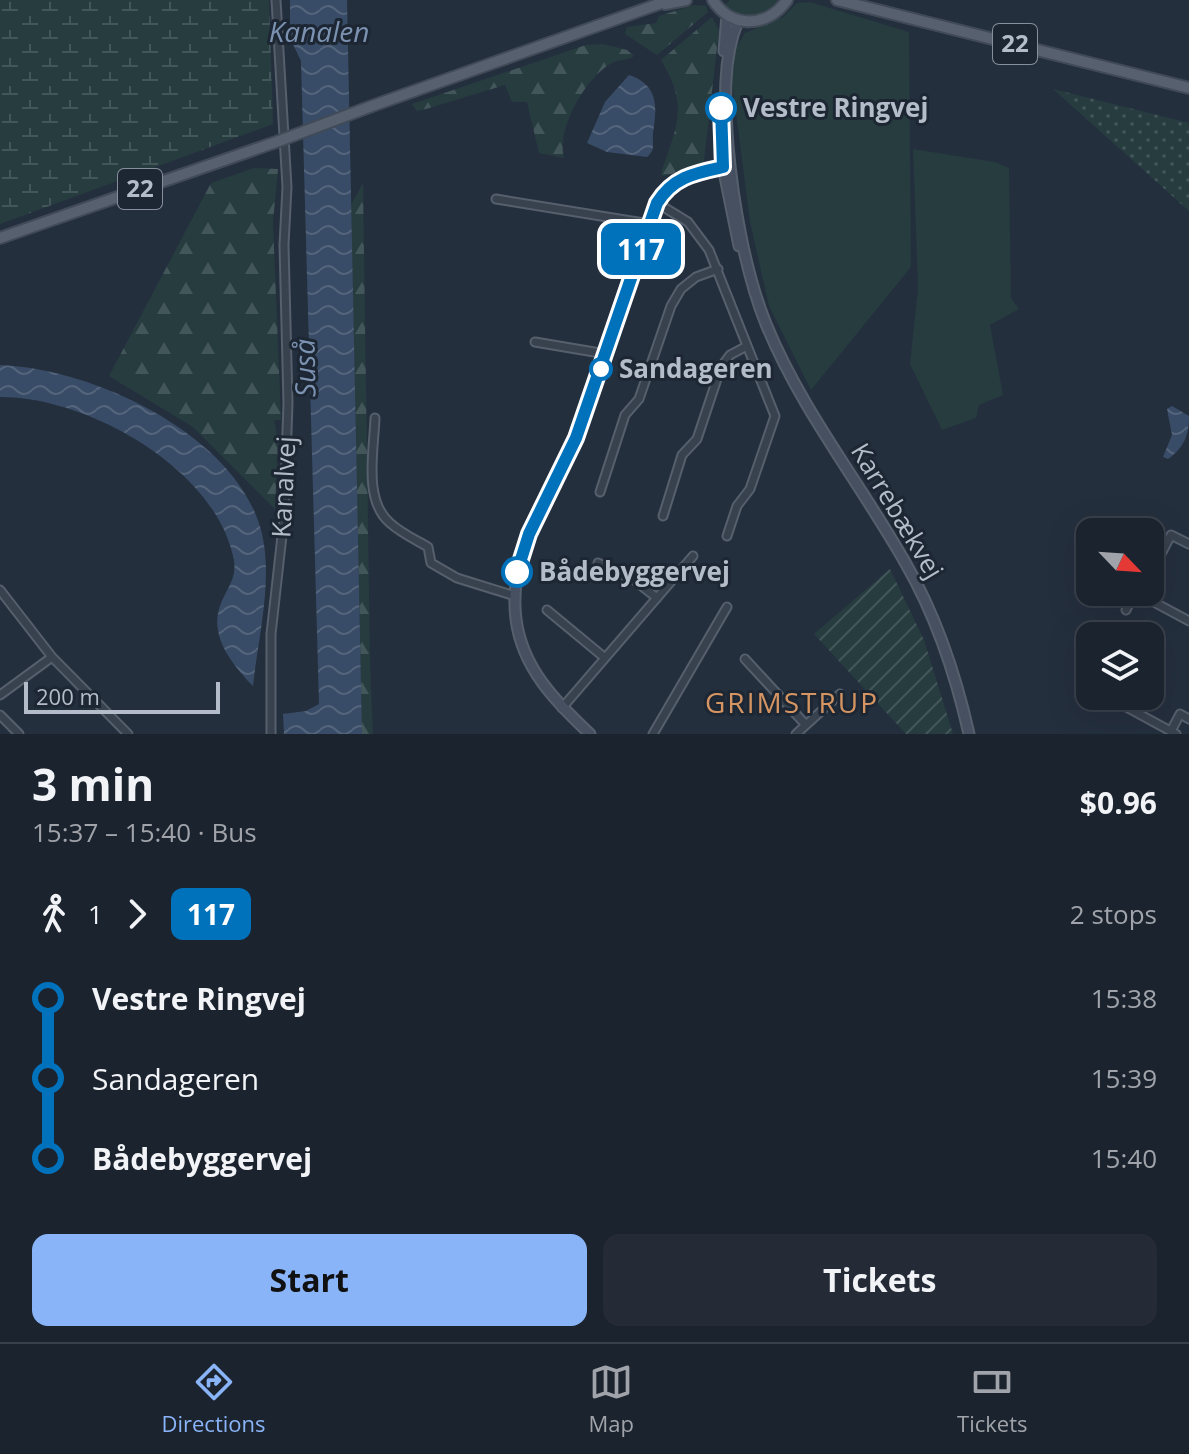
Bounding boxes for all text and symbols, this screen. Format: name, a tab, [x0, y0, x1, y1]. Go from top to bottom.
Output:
water label: Kanalen	[269, 12, 369, 50]
road number: 22	[993, 24, 1037, 64]
place label: Vestre Ringvej	[743, 89, 928, 125]
marker: Vestre Ringvej	[706, 93, 736, 123]
road number: 22	[118, 169, 162, 209]
line badge: 117	[595, 223, 687, 275]
text: 117	[617, 230, 665, 268]
water label: Suså	[284, 338, 324, 397]
place label: Sandageren	[619, 350, 773, 386]
marker: Sandageren	[590, 358, 612, 380]
street label: Kanalvej	[262, 435, 304, 539]
street label: Karrebækvej	[843, 436, 953, 585]
north arrow	[1076, 518, 1164, 606]
map controls	[1076, 518, 1164, 710]
place label: Bådebyggervej	[539, 553, 730, 589]
marker: Bådebyggervej	[502, 557, 532, 587]
button: layers	[1076, 622, 1164, 710]
scale bar	[24, 678, 220, 714]
text: 200 m	[36, 681, 100, 711]
district label: GRIMSTRUP	[705, 683, 879, 721]
text: 3 min	[32, 754, 154, 814]
text: $0.96	[1080, 782, 1157, 823]
text: 15:37 – 15:40 · Bus	[32, 814, 257, 850]
icon: walk	[32, 892, 76, 936]
icon: forward	[115, 892, 159, 936]
text: 117	[187, 895, 235, 933]
text: 1	[88, 896, 103, 932]
text: 2 stops	[1070, 896, 1157, 932]
text: Vestre Ringvej	[92, 978, 306, 1019]
text: 15:38	[1091, 980, 1157, 1016]
text: Sandageren	[92, 1058, 259, 1099]
text: 15:39	[1091, 1060, 1157, 1096]
text: Bådebyggervej	[92, 1138, 312, 1179]
text: 15:40	[1091, 1140, 1157, 1176]
button: Start	[32, 1234, 587, 1326]
button: Tickets	[603, 1234, 1157, 1326]
tab: Directions	[162, 1360, 266, 1438]
tab: Map	[589, 1360, 634, 1438]
tab: Tickets	[957, 1360, 1027, 1438]

